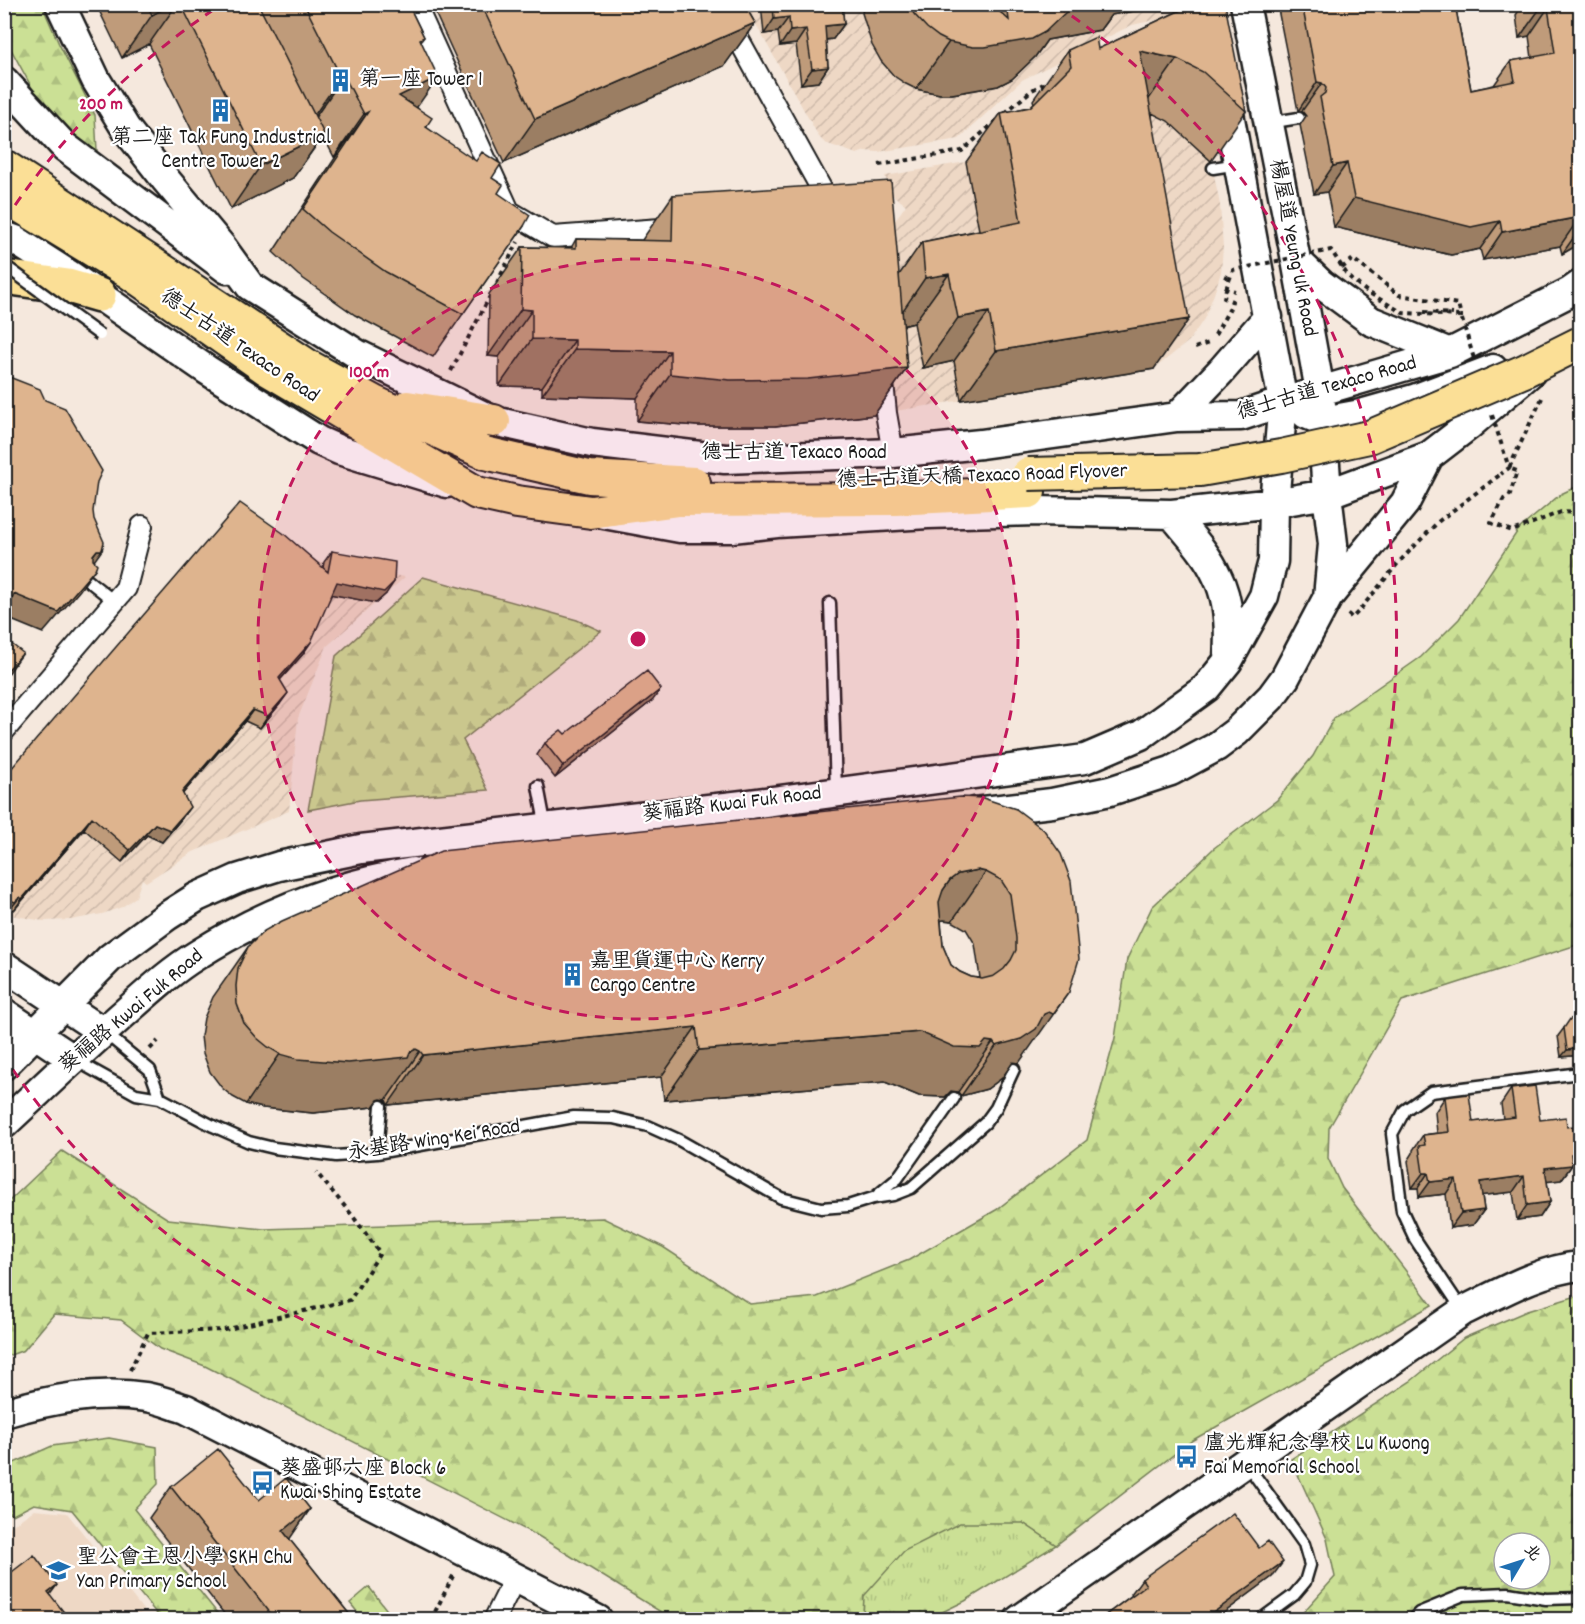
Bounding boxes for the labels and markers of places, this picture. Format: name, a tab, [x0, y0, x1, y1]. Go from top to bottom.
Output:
place label: 第一座 Tower 1	[359, 66, 483, 96]
building icon: 第一座 Tower 1	[328, 68, 354, 94]
building icon: 第二座 Tak Fung Industrial Centre Tower 2	[208, 98, 234, 124]
place label: 第二座 Tak Fung Industrial Centre Tower 2	[111, 124, 331, 178]
centre of rings	[628, 629, 648, 649]
place label: 嘉里貨運中心 Kerry Cargo Centre	[590, 948, 764, 1002]
building icon: 嘉里貨運中心 Kerry Cargo Centre	[559, 962, 585, 988]
place label: 盧光輝紀念學校 Lu Kwong Fai Memorial School	[1204, 1430, 1430, 1484]
bus stop icon: 盧光輝紀念學校 Lu Kwong Fai Memorial School	[1173, 1444, 1199, 1470]
place label: 葵盛邨六座 Block 6 Kwai Shing Estate	[280, 1455, 446, 1509]
bus stop icon: 葵盛邨六座 Block 6 Kwai Shing Estate	[249, 1469, 275, 1495]
place label: 聖公會主恩小學 SKH Chu Yan Primary School	[77, 1544, 292, 1598]
school or university icon: 聖公會主恩小學 SKH Chu Yan Primary School	[46, 1558, 72, 1584]

